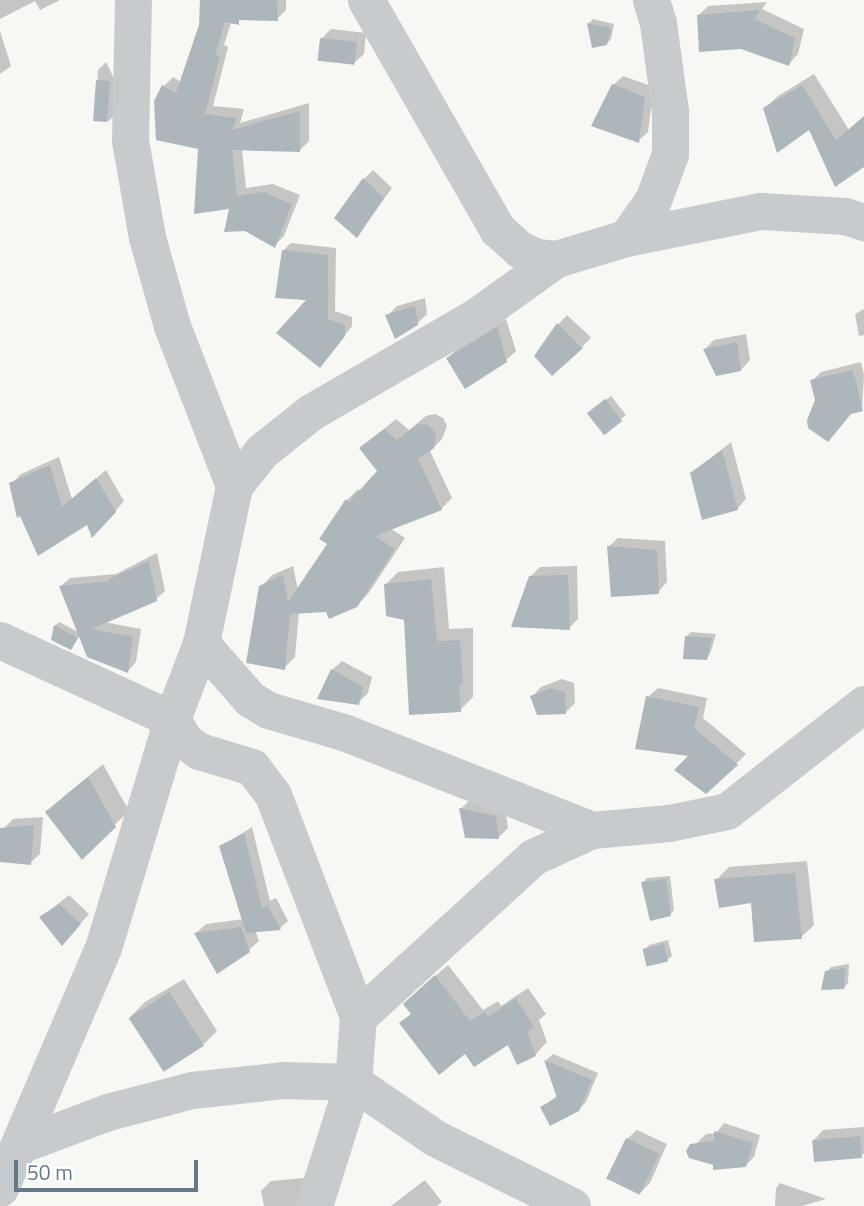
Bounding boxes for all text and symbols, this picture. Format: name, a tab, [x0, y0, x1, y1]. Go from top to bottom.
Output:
scale bar	[18, 1146, 201, 1190]
text: 50 m	[27, 1156, 73, 1188]

